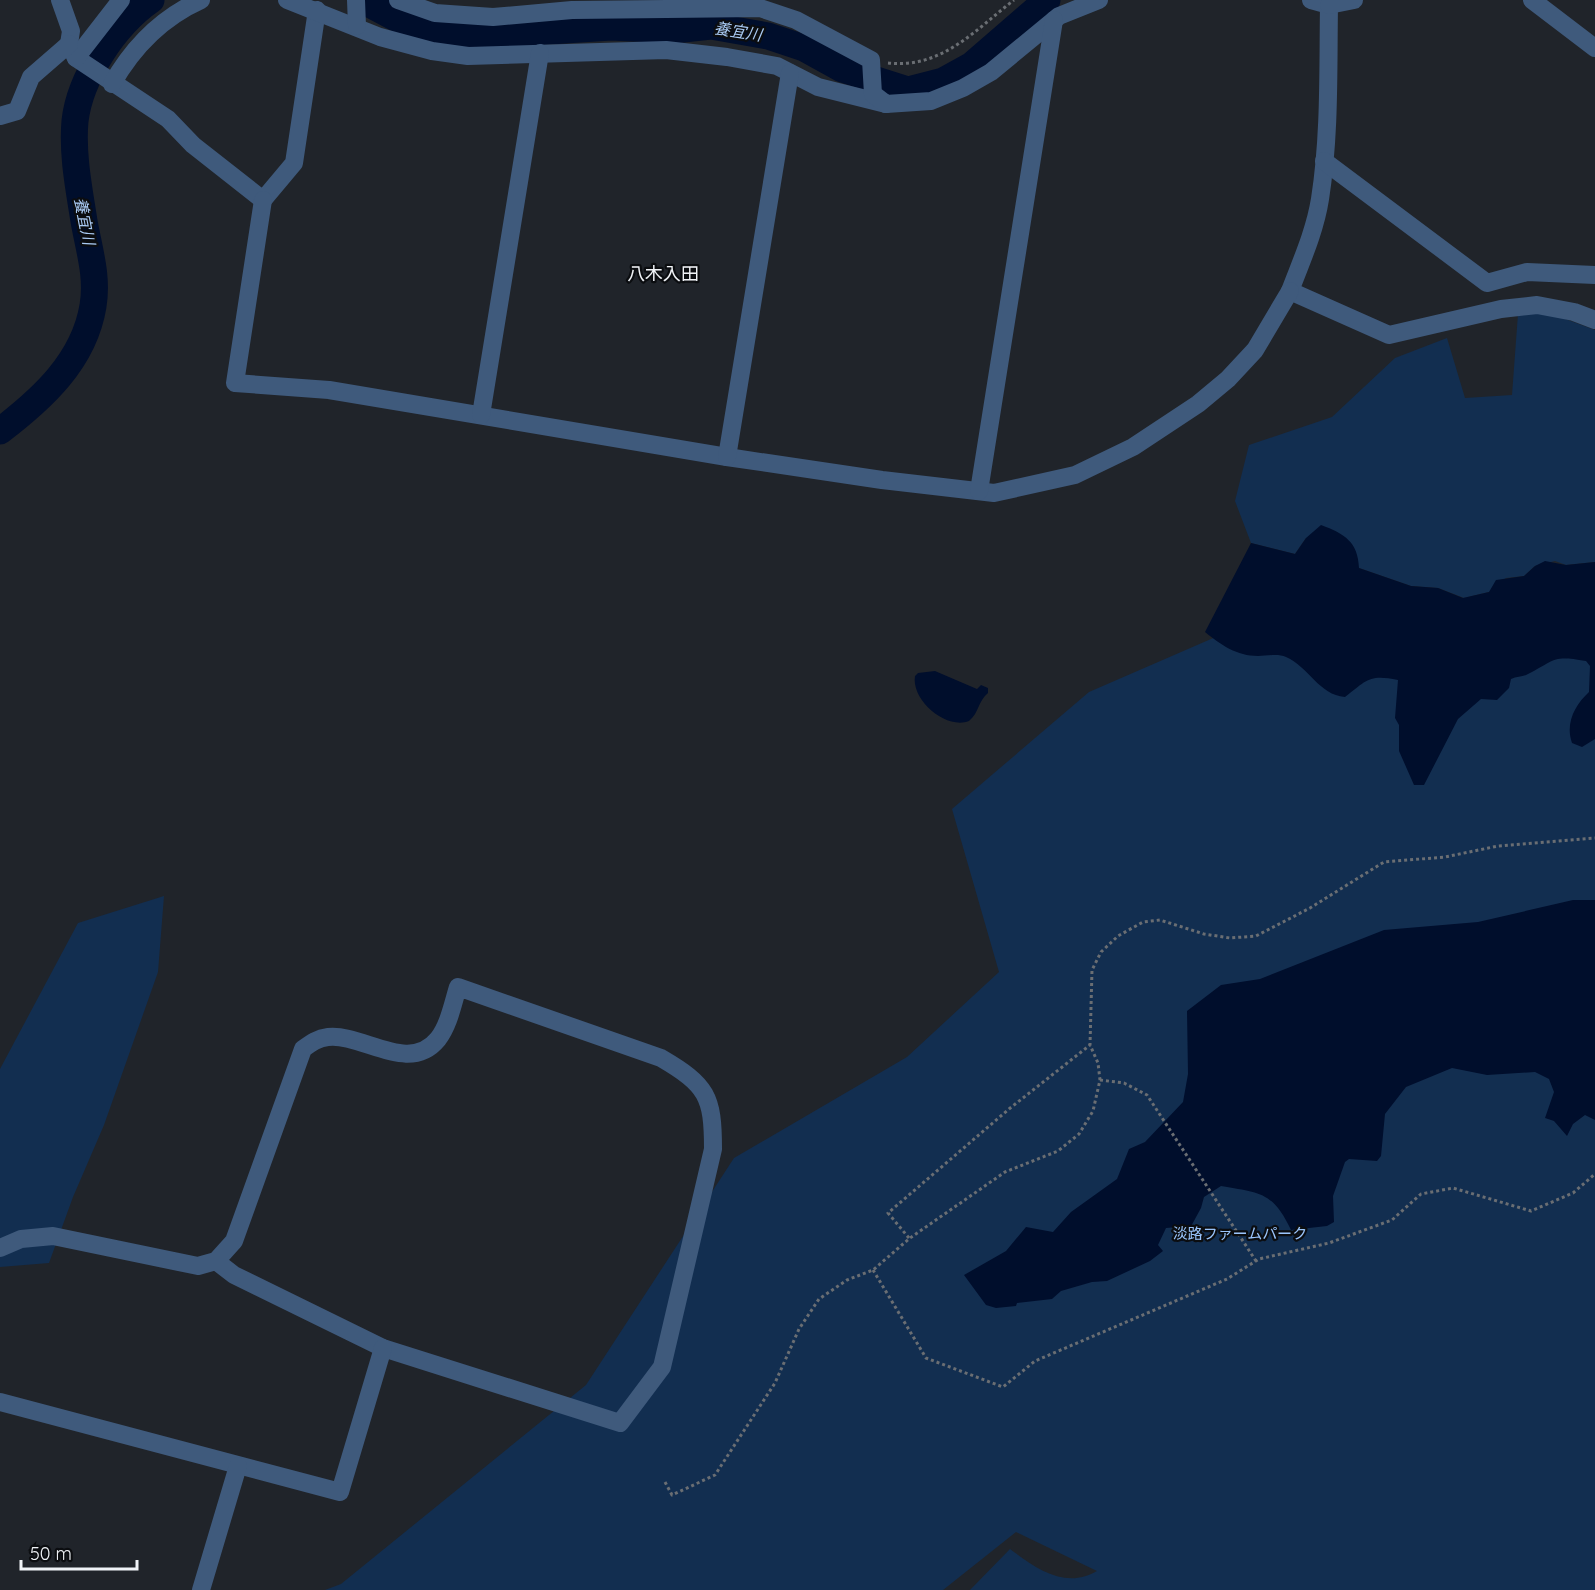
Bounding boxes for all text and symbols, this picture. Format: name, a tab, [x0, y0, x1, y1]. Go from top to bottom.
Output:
water label: 養宜川	[713, 17, 765, 45]
water label: 養宜川	[71, 196, 100, 248]
district label: 八木入田	[627, 262, 699, 285]
park label: 淡路ファームパーク	[1173, 1224, 1307, 1243]
scale bar	[21, 1533, 136, 1571]
text: 50 m	[30, 1542, 72, 1565]

